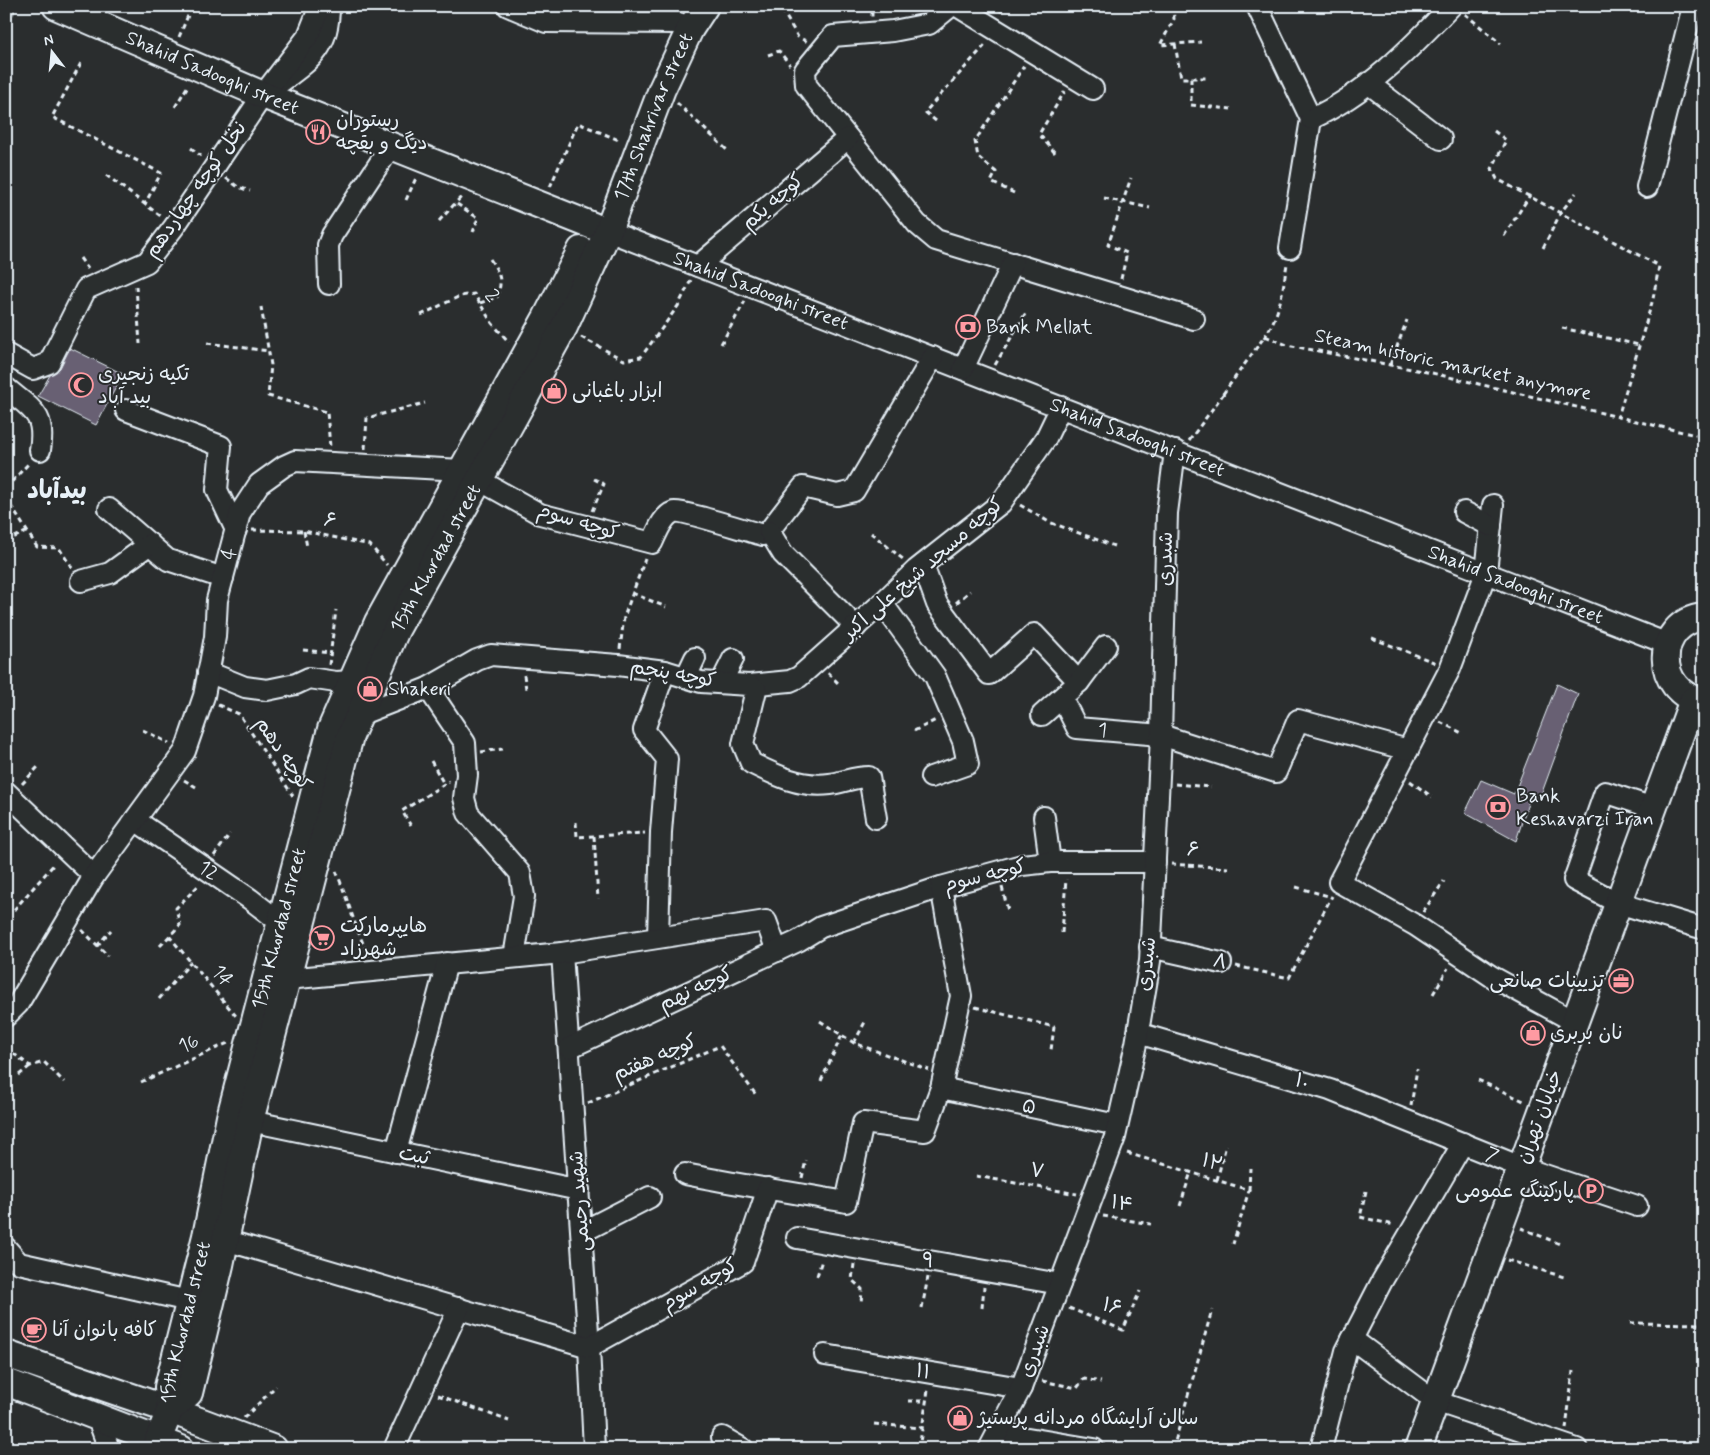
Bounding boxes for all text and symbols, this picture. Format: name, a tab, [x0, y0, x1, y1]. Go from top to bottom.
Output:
street label: Shahid Sadooghi street	[121, 24, 303, 121]
north arrow	[28, 28, 78, 78]
street label: 17th Shahrivar street	[607, 28, 700, 205]
text: N	[42, 31, 56, 50]
place label: رستوران دیگ و بقچه	[336, 107, 427, 157]
street label: نخل کوچه چهاردهم	[139, 116, 253, 264]
restaurant icon: رستوران دیگ و بقچه	[305, 119, 331, 145]
street label: کوچه یکم	[736, 167, 810, 237]
street label: Shahid Sadooghi street	[669, 244, 852, 337]
street label: 2	[477, 284, 505, 308]
bank icon: Bank Mellat	[955, 314, 981, 340]
place label: Bank Mellat	[986, 314, 1093, 341]
street label: Steam historic market anymore	[1312, 322, 1594, 408]
place label: تکیه زنجیری بید آباد	[98, 361, 189, 411]
mosque icon: تکیه زنجیری بید آباد	[68, 372, 94, 398]
shop icon: ابزار باغبانی	[541, 378, 567, 404]
place label: ابزار باغبانی	[572, 378, 662, 405]
street label: Shahid Sadooghi street	[1046, 391, 1229, 484]
district label: بیدآباد	[27, 475, 87, 508]
street label: 15th Khordad street	[384, 479, 488, 637]
street label: کوچه مسجد شیخ علی اکبر	[835, 491, 1010, 648]
street label: کوچه سوم	[534, 497, 622, 548]
street label: ۶	[321, 507, 339, 535]
street label: شبدری	[1152, 532, 1180, 586]
street label: Shahid Sadooghi street	[1424, 538, 1607, 631]
street label: 4	[215, 544, 244, 563]
street label: کوچه پنجم	[628, 653, 718, 695]
shop icon: Shakeri	[357, 676, 383, 702]
place label: Shakeri	[388, 676, 451, 703]
street label: کوچه دهم	[248, 712, 318, 796]
street label: 1	[1097, 716, 1108, 744]
place label: Bank Keshavarzi Iran	[1516, 783, 1654, 833]
bank icon: Bank Keshavarzi Iran	[1485, 794, 1511, 820]
street label: ۶	[1186, 836, 1200, 864]
street label: 15th Khordad street	[245, 845, 313, 1012]
street label: کوچه سوم	[941, 853, 1029, 900]
street label: 12	[193, 854, 224, 887]
place label: هایپرمارکت شهرزاد	[340, 913, 427, 963]
supermarket icon: هایپرمارکت شهرزاد	[309, 925, 335, 951]
street label: شبدری	[1131, 936, 1163, 992]
street label: ۸	[1210, 947, 1230, 977]
street label: 14	[205, 959, 239, 993]
street label: کوچه نهم	[655, 960, 737, 1018]
place label: تزیینات صانعی	[1489, 968, 1604, 995]
office icon: تزیینات صانعی	[1608, 968, 1634, 994]
shop icon: نان بربری	[1520, 1020, 1546, 1046]
place label: نان بربری	[1550, 1020, 1622, 1047]
street label: 16	[174, 1028, 204, 1060]
street label: کوچه هفتم	[609, 1028, 701, 1088]
street label: خیابان تهران	[1511, 1066, 1569, 1168]
street label: ۱۰	[1291, 1067, 1313, 1097]
street label: ۵	[1019, 1092, 1039, 1122]
street label: ثبت	[396, 1140, 433, 1173]
street label: 7	[1481, 1141, 1503, 1170]
street label: ۱۲	[1198, 1147, 1226, 1179]
street label: شهید رحیمی	[563, 1150, 597, 1252]
street label: ۷	[1028, 1156, 1046, 1186]
place label: پارکینگ عمومی	[1455, 1178, 1574, 1205]
parking icon: پارکینگ عمومی	[1578, 1178, 1604, 1204]
street label: ۱۴	[1109, 1189, 1135, 1219]
street label: 15th Khordad street	[154, 1238, 218, 1404]
street label: ۹	[919, 1247, 937, 1275]
street label: کوچه سوم	[657, 1252, 744, 1319]
street label: ۱۶	[1099, 1291, 1125, 1323]
cafe icon: کافه بانوان آنا	[21, 1317, 47, 1343]
place label: کافه بانوان آنا	[52, 1317, 157, 1344]
street label: شبدری	[1013, 1321, 1057, 1381]
street label: ۱۱	[914, 1358, 932, 1386]
shop icon: سالن آرایشگاه مردانه پرستیژ	[947, 1405, 973, 1431]
place label: سالن آرایشگاه مردانه پرستیژ	[976, 1405, 1198, 1432]

